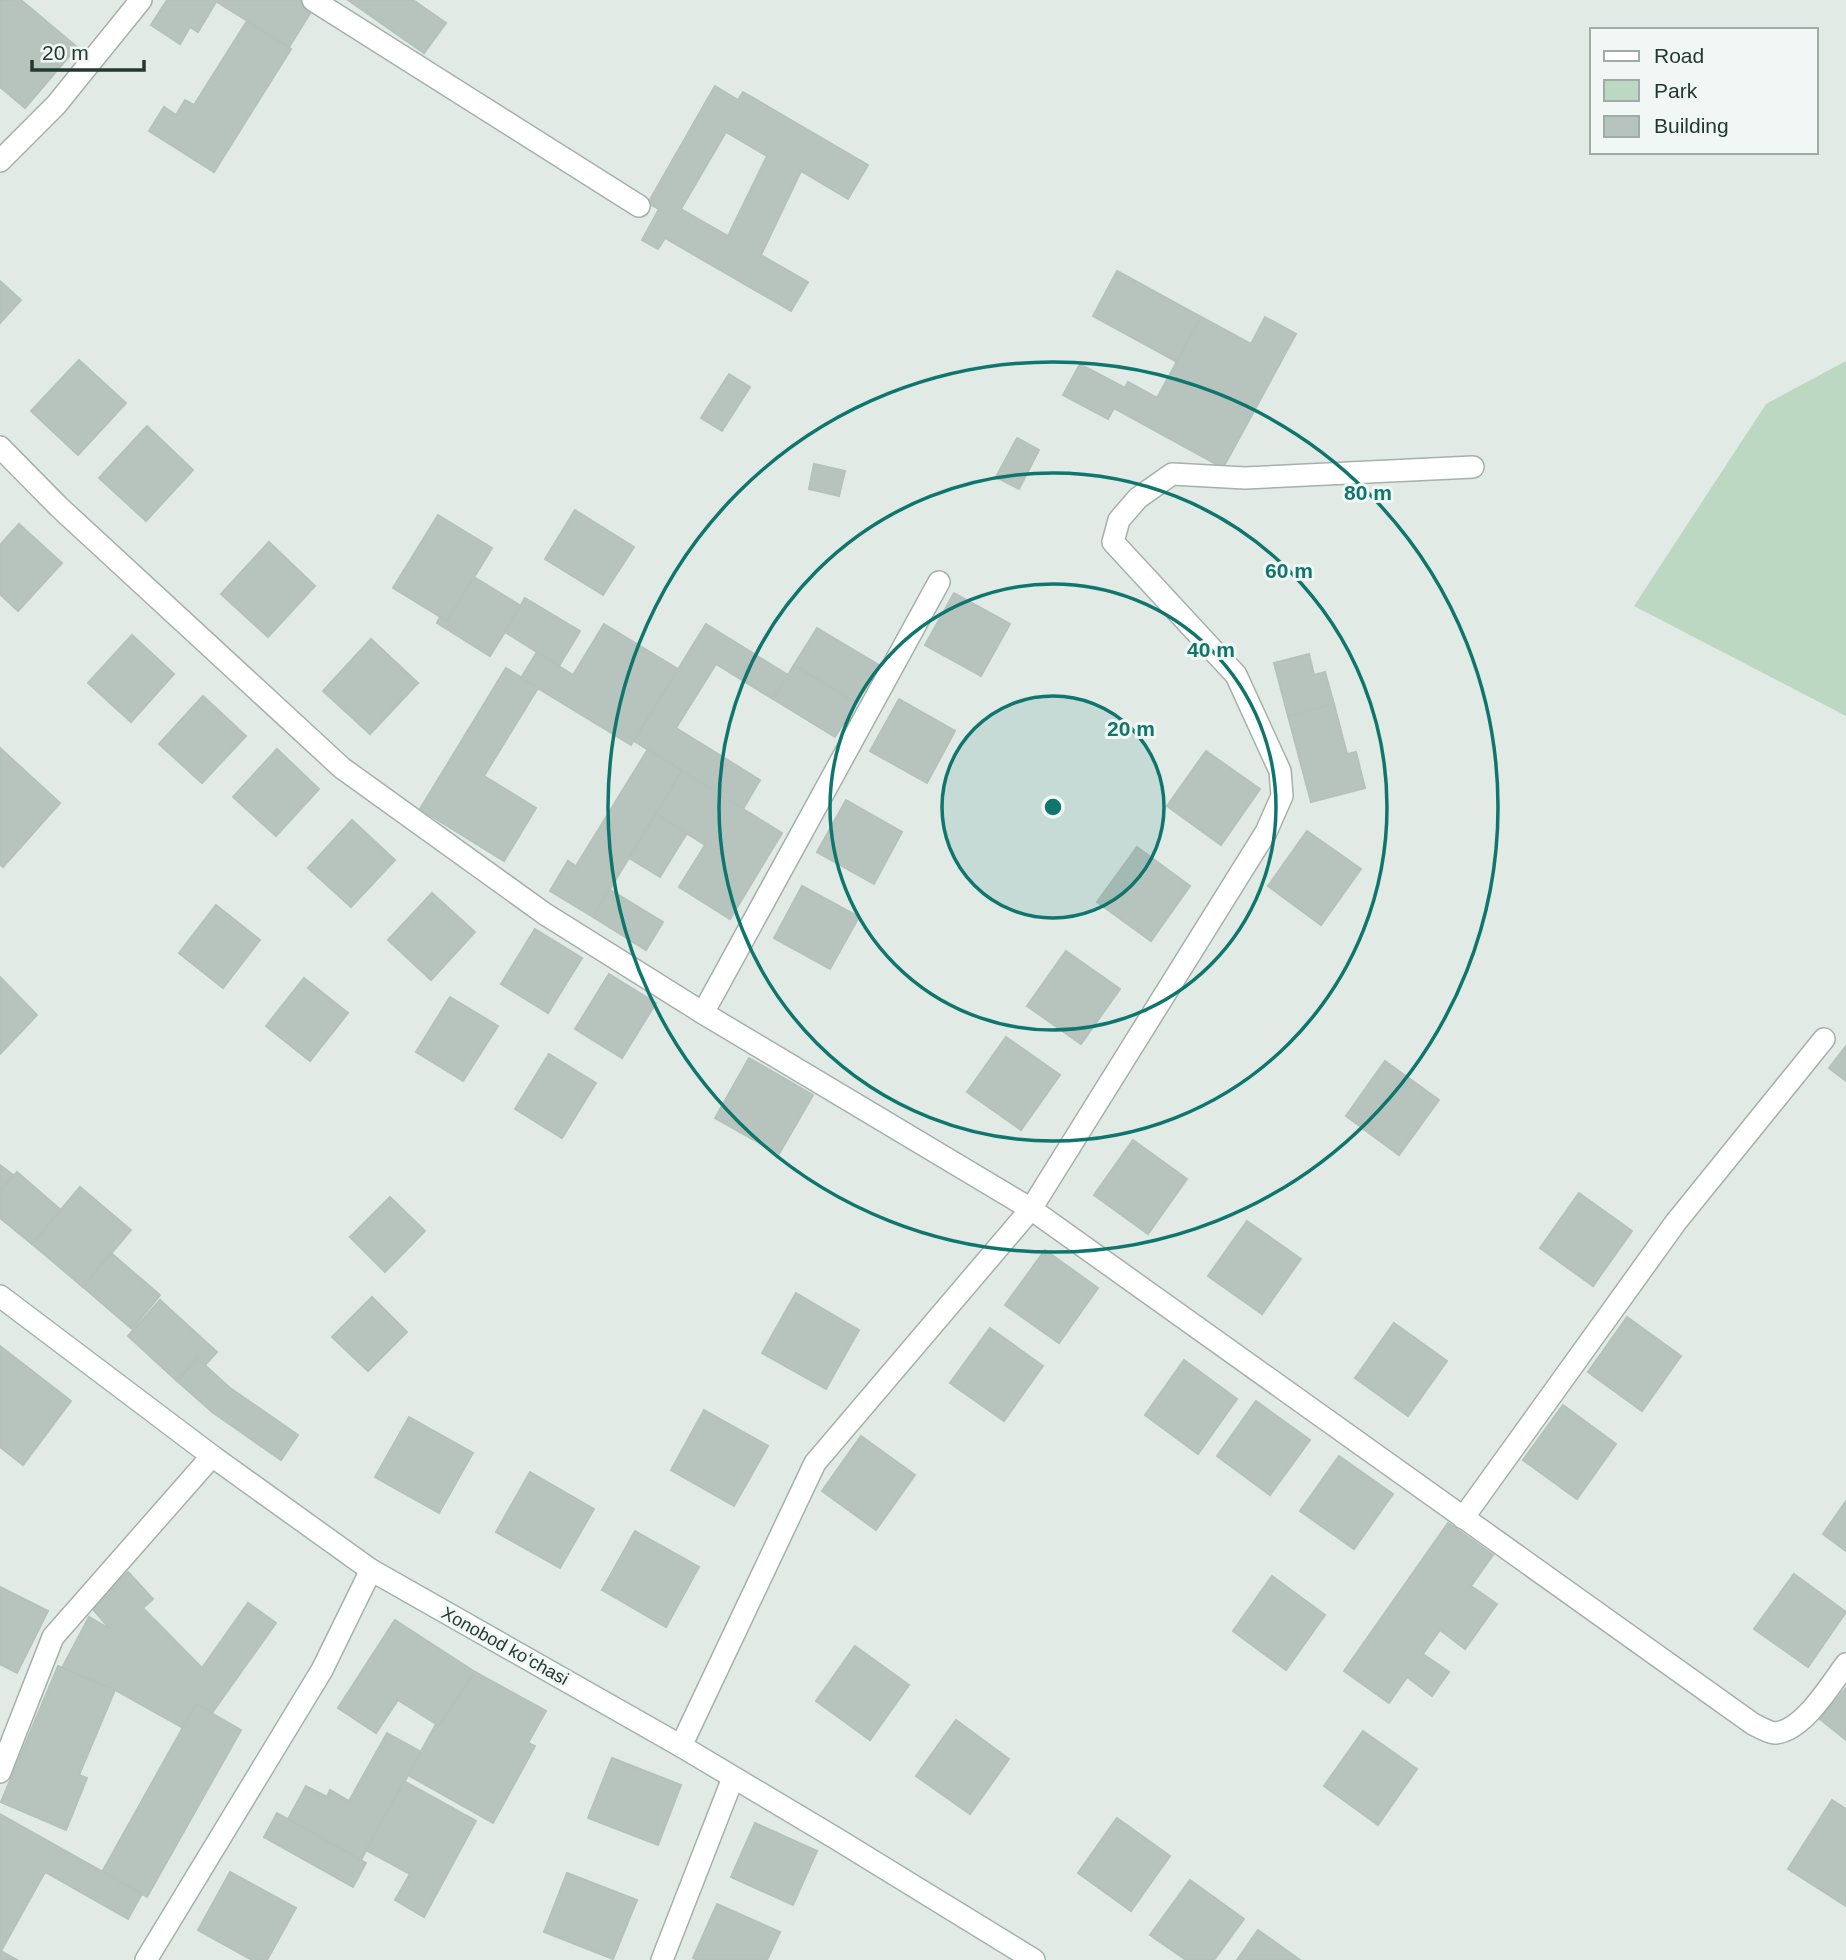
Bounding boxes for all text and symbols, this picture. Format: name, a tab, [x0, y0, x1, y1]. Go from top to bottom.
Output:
scale bar	[32, 28, 144, 72]
legend	[1590, 28, 1818, 154]
text: 20 m	[42, 41, 89, 64]
text: Road	[1654, 44, 1704, 67]
text: Park	[1654, 79, 1698, 102]
text: Building	[1654, 114, 1729, 137]
text: 80 m	[1344, 481, 1392, 504]
text: 60 m	[1265, 559, 1313, 582]
text: 40 m	[1187, 638, 1235, 661]
text: 20 m	[1107, 717, 1155, 740]
centre of rings	[1041, 795, 1065, 819]
street label: Xonobod koʻchasi	[438, 1603, 572, 1689]

